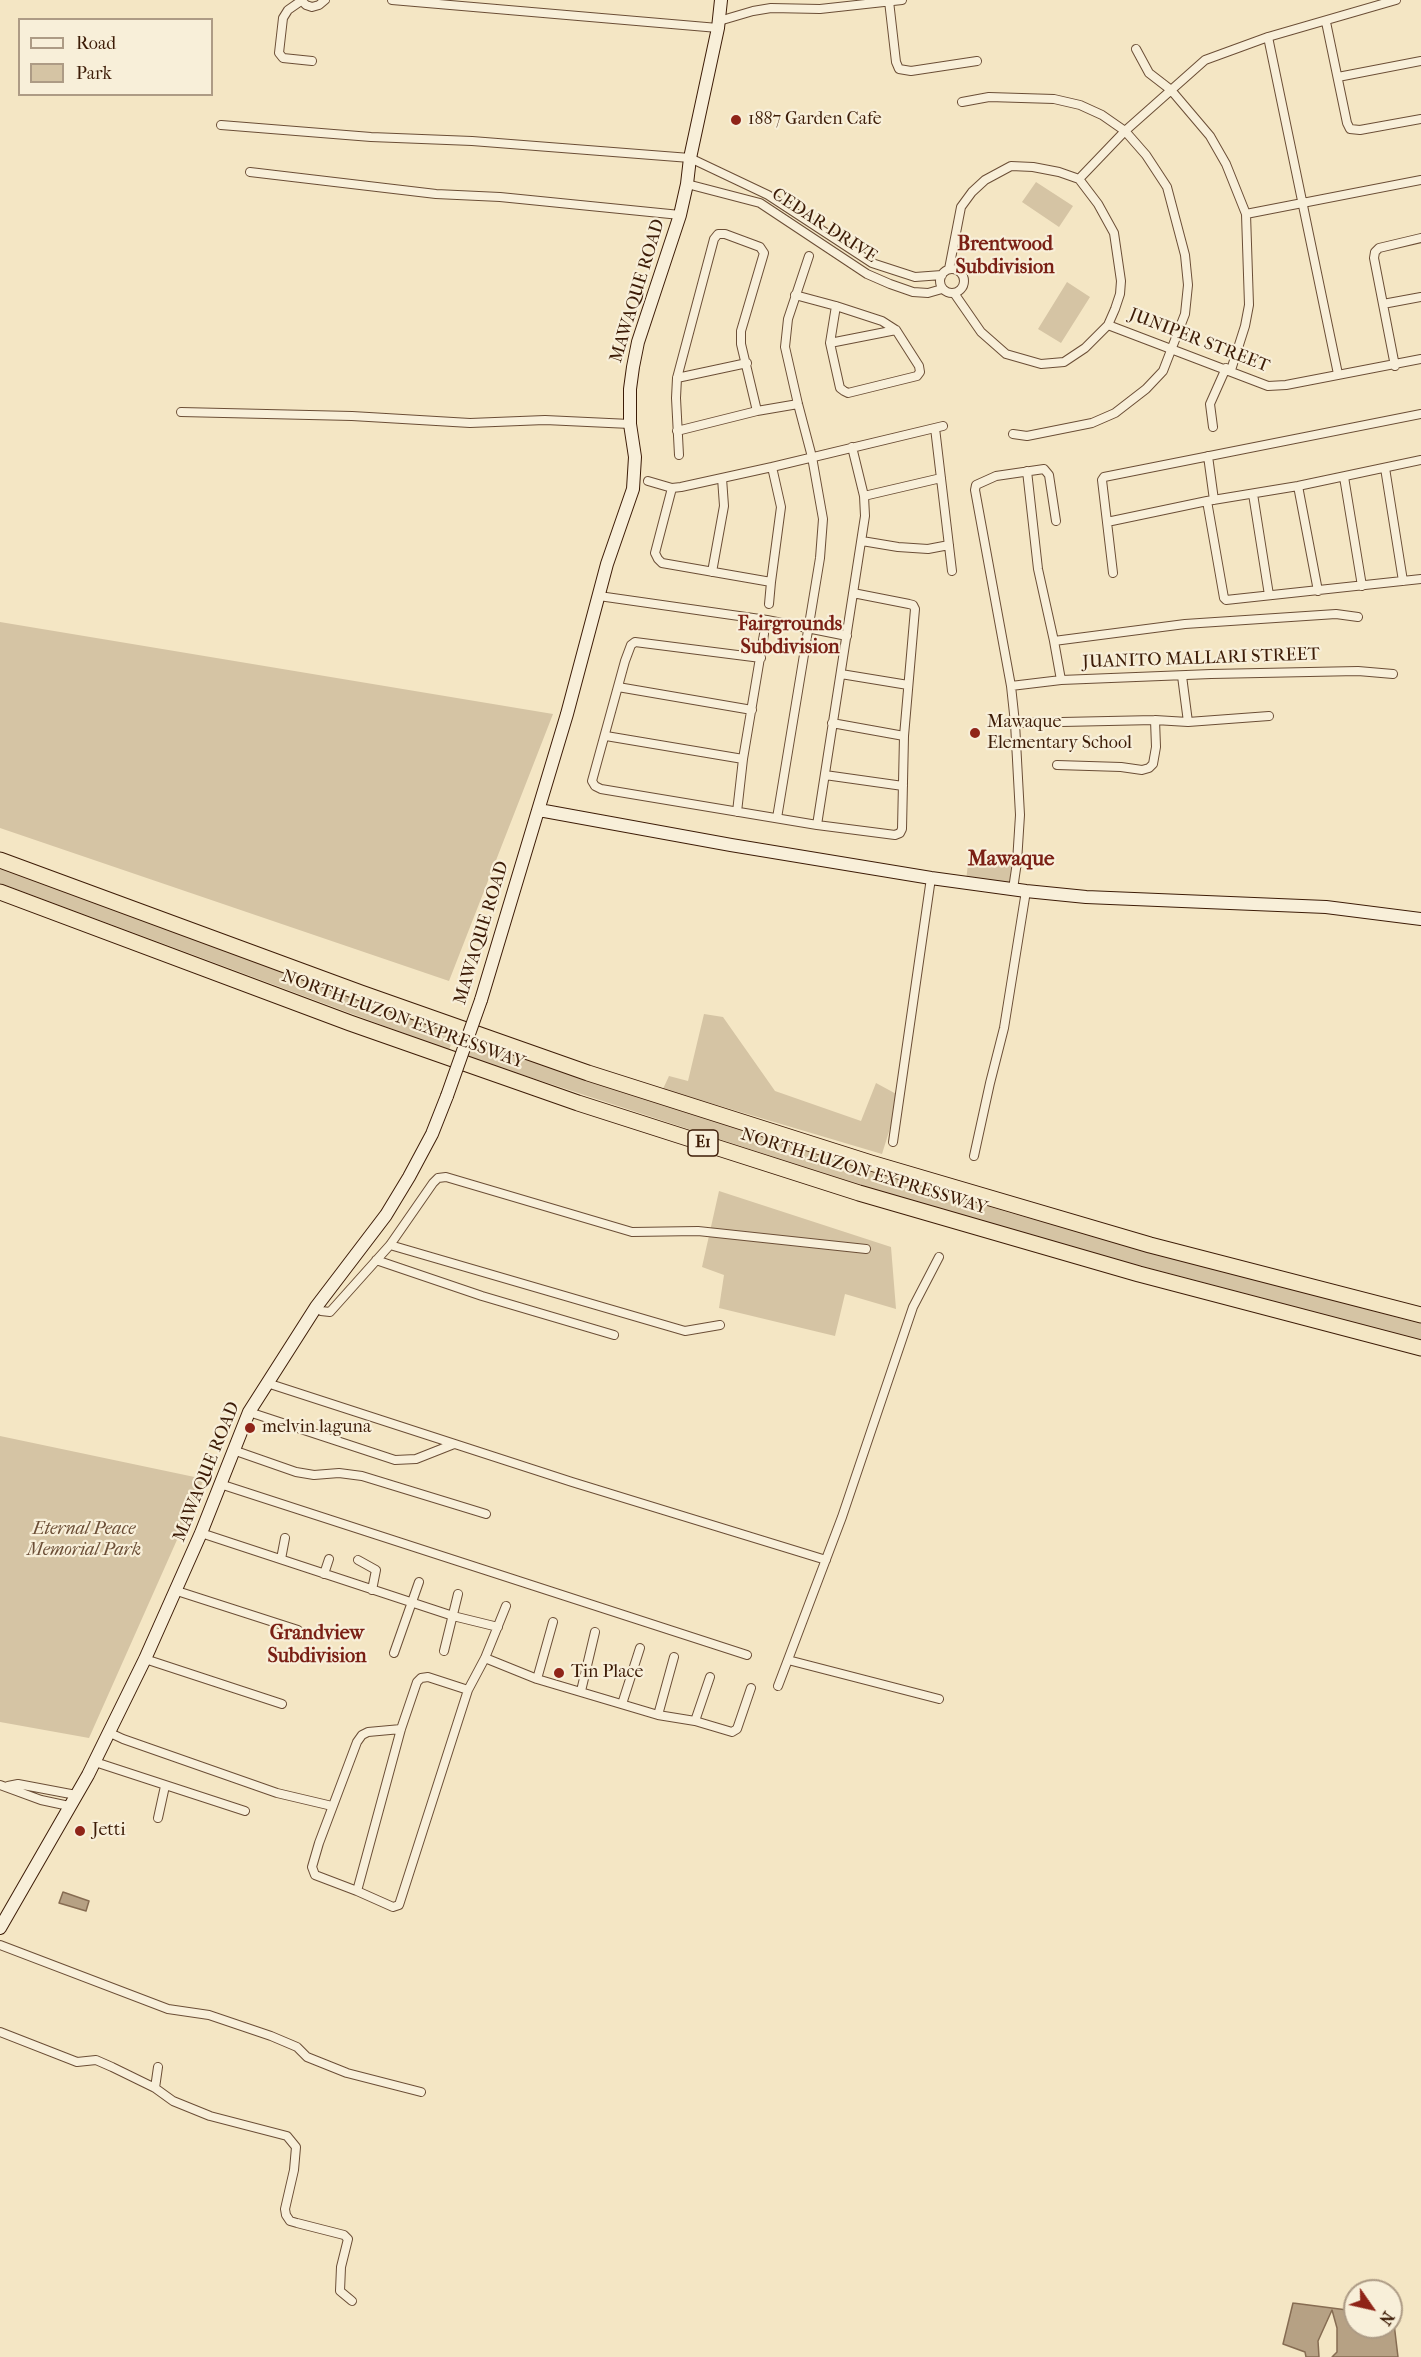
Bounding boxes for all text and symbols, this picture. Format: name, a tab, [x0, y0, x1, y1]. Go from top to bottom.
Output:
legend	[18, 18, 213, 96]
text: Road	[76, 33, 116, 54]
text: Park	[76, 63, 112, 84]
place label: 1887 Garden Cafe	[748, 109, 882, 131]
marker: 1887 Garden Cafe	[729, 113, 743, 127]
street label: CEDAR DRIVE	[767, 184, 881, 268]
street label: MAWAQUE ROAD	[606, 217, 670, 365]
district label: Brentwood Subdivision	[955, 233, 1055, 280]
street label: JUNIPER STREET	[1126, 304, 1272, 378]
district label: Fairgrounds Subdivision	[738, 613, 842, 660]
street label: JUANITO MALLARI STREET	[1082, 644, 1320, 674]
place label: Mawaque Elementary School	[987, 712, 1132, 754]
marker: Mawaque Elementary School	[968, 726, 982, 740]
district label: Mawaque	[968, 847, 1054, 873]
street label: MAWAQUE ROAD	[450, 859, 514, 1007]
street label: NORTH LUZON EXPRESSWAY	[279, 966, 527, 1074]
street label: NORTH LUZON EXPRESSWAY	[738, 1124, 990, 1220]
road number: E1	[688, 1130, 718, 1156]
street label: MAWAQUE ROAD	[169, 1399, 245, 1545]
place label: melvin laguna	[262, 1417, 371, 1439]
marker: melvin laguna	[243, 1421, 257, 1435]
park label: Eternal Peace Memorial Park	[27, 1519, 141, 1562]
district label: Grandview Subdivision	[267, 1622, 367, 1669]
place label: Tin Place	[571, 1662, 643, 1684]
marker: Tin Place	[552, 1666, 566, 1680]
place label: Jetti	[92, 1820, 125, 1842]
marker: Jetti	[73, 1824, 87, 1838]
north arrow	[1343, 2279, 1403, 2339]
text: N	[1375, 2308, 1398, 2329]

